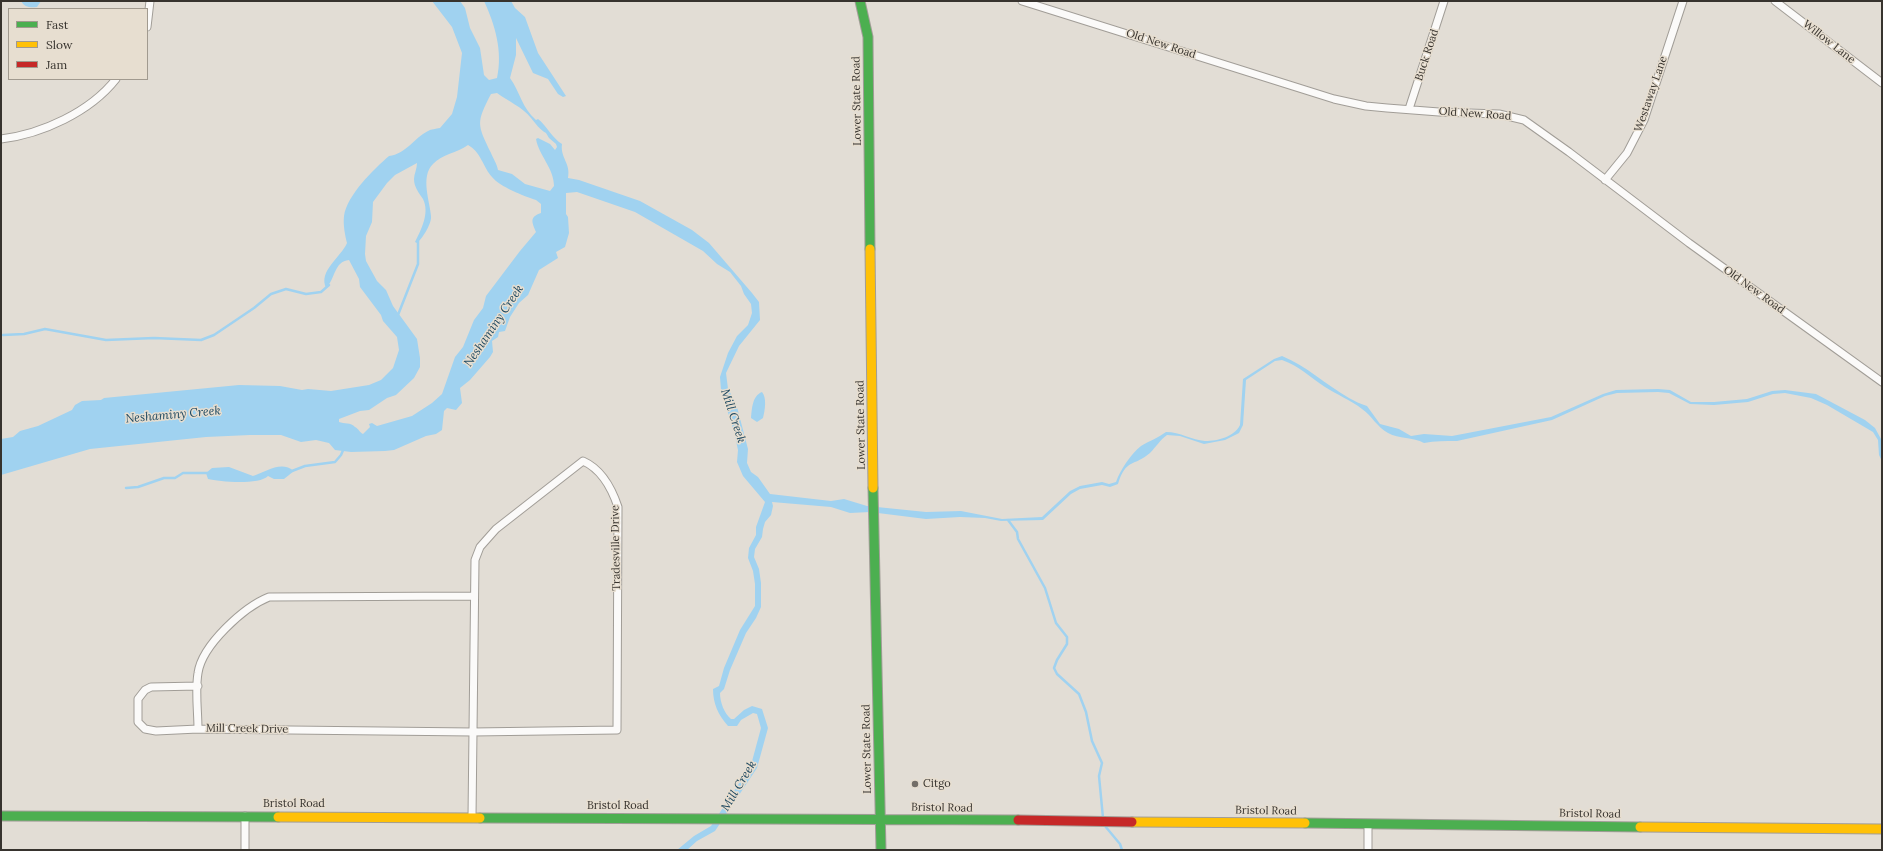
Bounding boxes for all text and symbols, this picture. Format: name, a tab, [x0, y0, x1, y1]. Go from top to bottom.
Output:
legend	[8, 8, 148, 80]
text: Fast	[46, 17, 69, 32]
street label: Willow Lane	[1800, 17, 1858, 67]
street label: Old New Road	[1124, 27, 1198, 61]
street label: Buck Road	[1412, 28, 1442, 82]
text: Slow	[46, 37, 73, 52]
street label: Westaway Lane	[1632, 54, 1670, 134]
street label: Lower State Road	[850, 56, 864, 146]
text: Jam	[46, 57, 67, 72]
street label: Old New Road	[1438, 105, 1512, 123]
street label: Old New Road	[1721, 263, 1787, 317]
water label: Neshaminy Creek	[461, 282, 527, 370]
street label: Lower State Road	[854, 380, 868, 470]
water label: Mill Creek	[717, 387, 749, 445]
water label: Neshaminy Creek	[125, 404, 221, 426]
street label: Tradesville Drive	[609, 505, 623, 591]
street label: Lower State Road	[860, 704, 874, 794]
street label: Mill Creek Drive	[206, 722, 288, 736]
water label: Mill Creek	[718, 758, 760, 814]
place label: Citgo	[923, 777, 951, 791]
marker: Citgo	[910, 779, 920, 789]
street label: Bristol Road	[263, 797, 325, 811]
street label: Bristol Road	[587, 799, 649, 813]
street label: Bristol Road	[911, 801, 973, 815]
street label: Bristol Road	[1235, 804, 1297, 818]
street label: Bristol Road	[1559, 807, 1621, 821]

